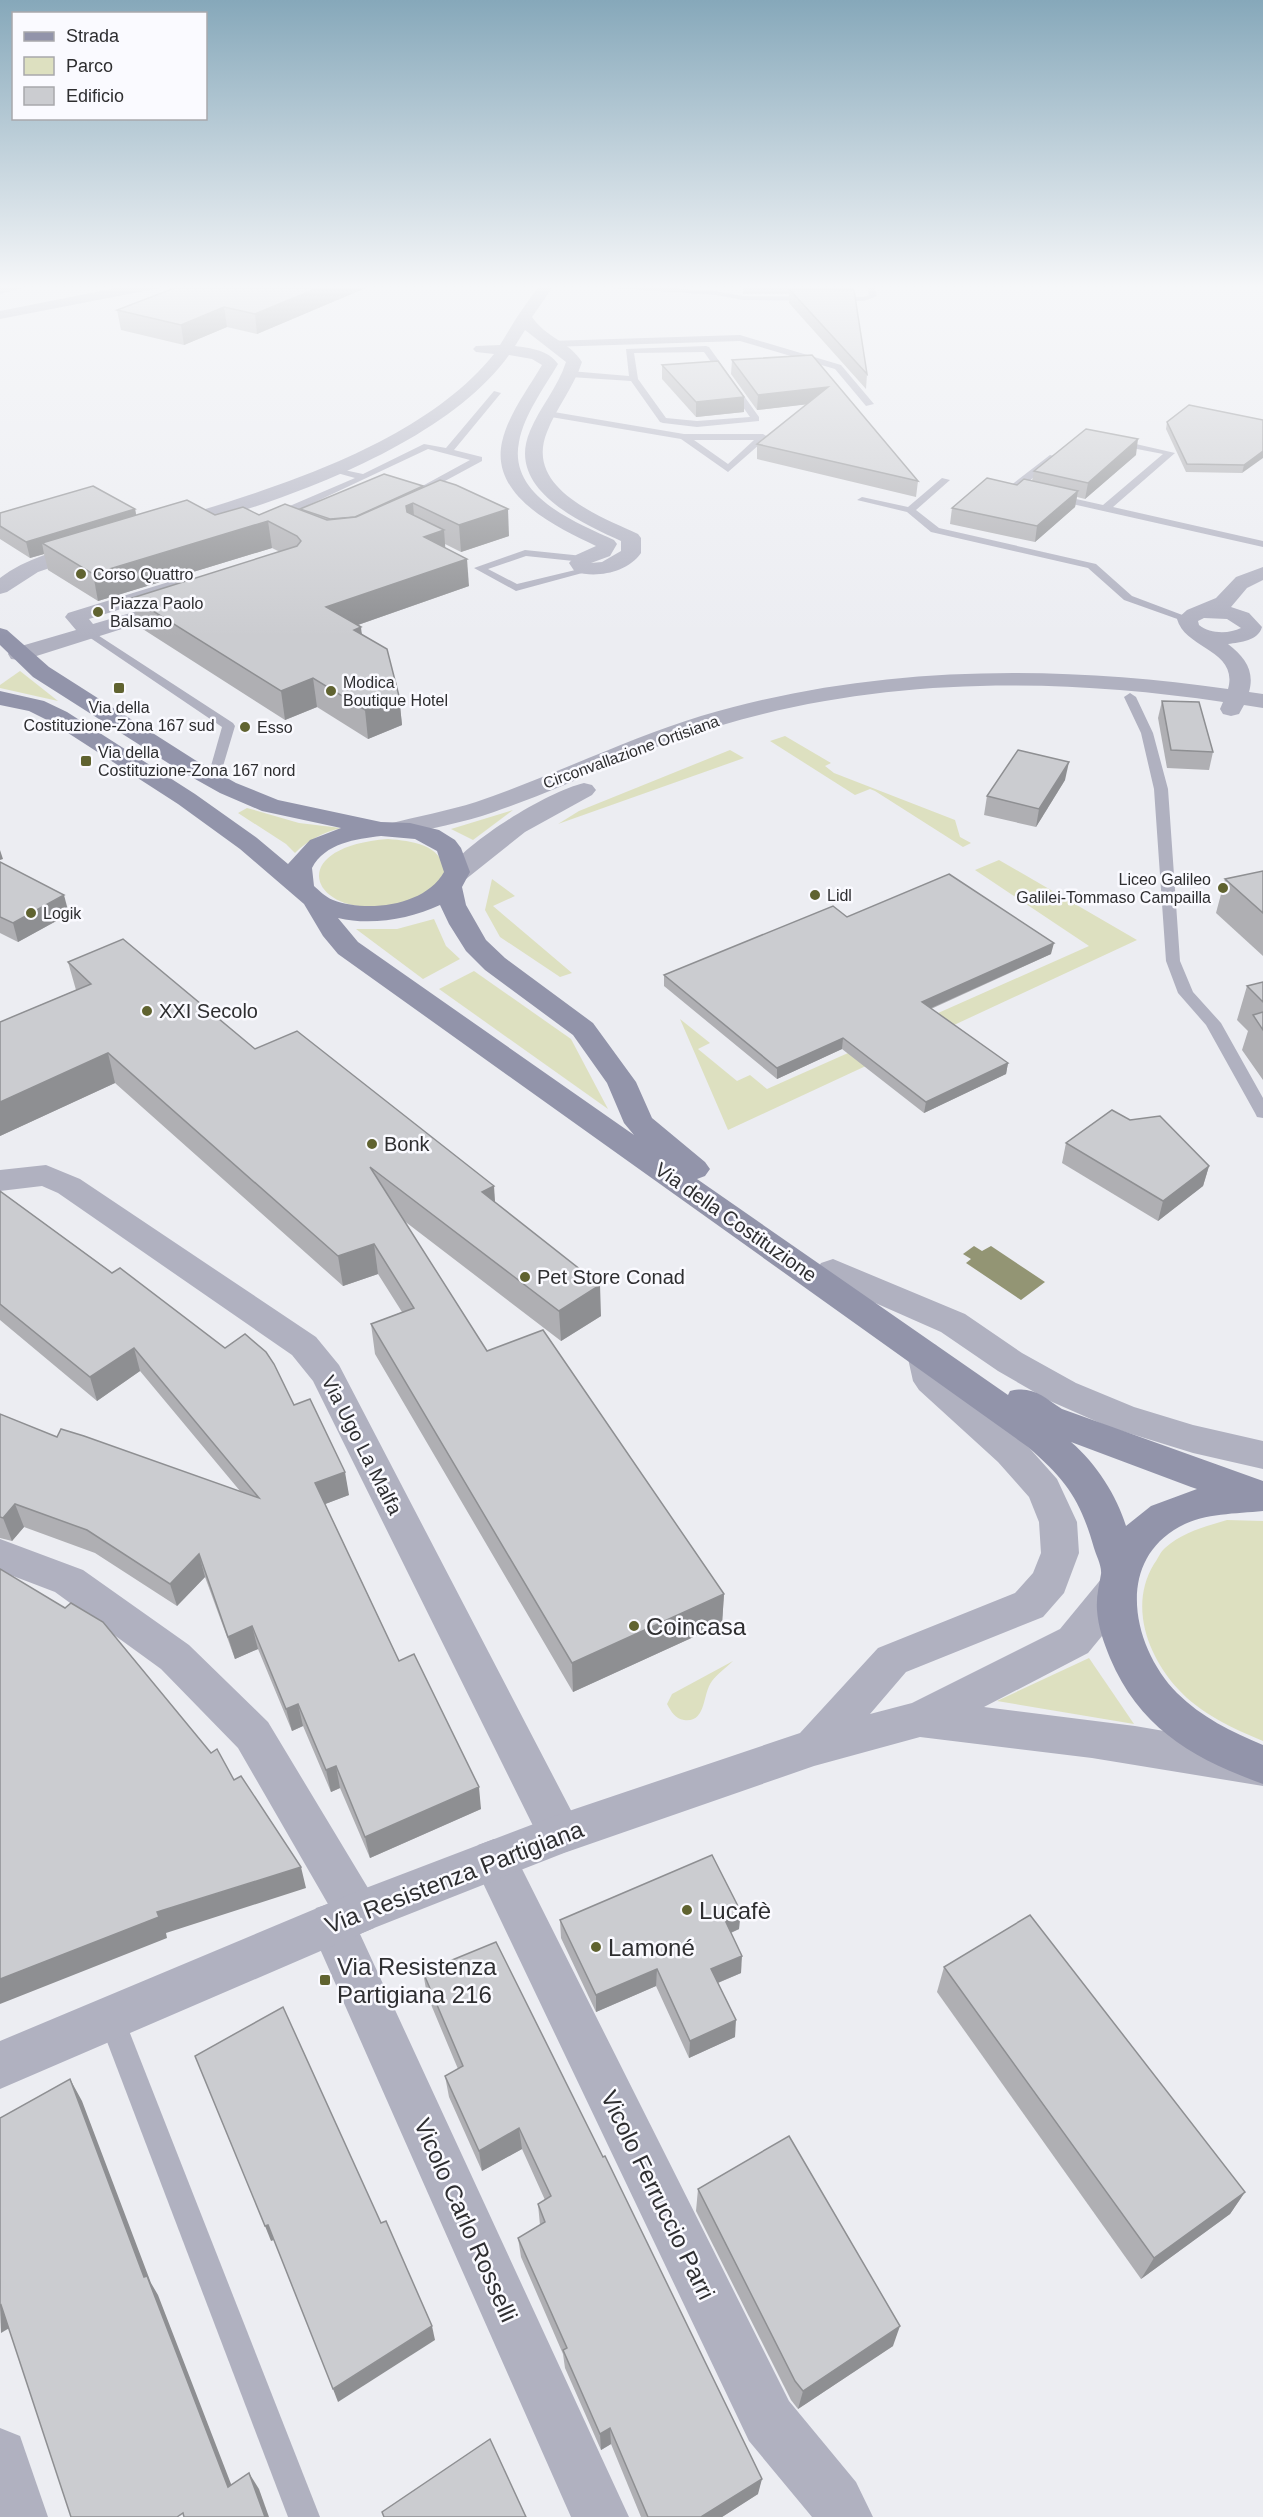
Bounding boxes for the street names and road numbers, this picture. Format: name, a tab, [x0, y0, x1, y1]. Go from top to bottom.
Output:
street label: Circonvallazione Ortisiana	[541, 712, 721, 792]
street label: Via della Costituzione	[651, 1158, 821, 1286]
street label: Via Ugo La Malfa	[317, 1372, 407, 1519]
street label: Via Resistenza Partigiana	[321, 1815, 588, 1939]
street label: Vicolo Ferruccio Parri	[596, 2086, 720, 2304]
street label: Vicolo Carlo Rosselli	[409, 2114, 523, 2326]

